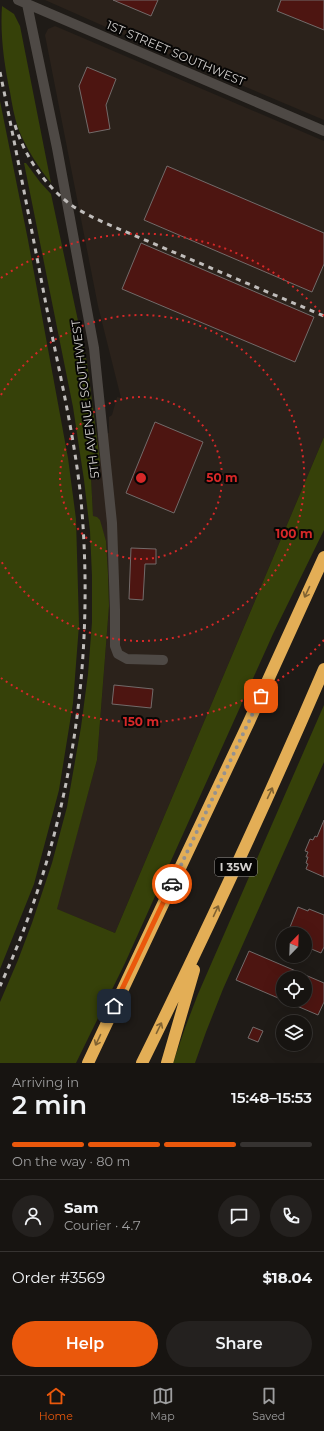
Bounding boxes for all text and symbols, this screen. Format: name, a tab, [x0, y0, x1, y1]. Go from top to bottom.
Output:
street label: 1ST STREET SOUTHWEST	[104, 17, 248, 89]
street label: 5TH AVENUE SOUTHWEST	[68, 319, 102, 479]
text: 50 m	[206, 470, 238, 485]
centre of rings	[134, 471, 148, 485]
text: 100 m	[276, 526, 312, 541]
one-way arrow	[303, 586, 310, 598]
pin	[244, 679, 278, 713]
icon: bag	[250, 685, 272, 707]
text: 150 m	[123, 714, 159, 729]
one-way arrow	[267, 787, 274, 799]
road number: I 35W	[215, 858, 257, 876]
courier	[152, 864, 192, 904]
icon: car	[161, 873, 183, 895]
one-way arrow	[213, 905, 220, 917]
north arrow	[276, 927, 312, 963]
map controls	[276, 927, 312, 1051]
button: locate	[276, 971, 312, 1007]
pin	[97, 989, 131, 1023]
icon: home	[103, 995, 125, 1017]
button: layers	[276, 1015, 312, 1051]
one-way arrow	[156, 1022, 163, 1034]
one-way arrow	[94, 1034, 101, 1046]
text: Arriving in	[12, 1074, 79, 1090]
text: 15:48–15:53	[231, 1088, 312, 1107]
text: 2 min	[12, 1089, 87, 1121]
text: On the way · 80 m	[12, 1153, 130, 1169]
button: person	[12, 1195, 54, 1237]
button: chat	[218, 1195, 260, 1237]
button: phone	[270, 1195, 312, 1237]
text: Sam	[64, 1198, 99, 1217]
text: Courier · 4.7	[64, 1217, 141, 1233]
text: Order #3569	[12, 1268, 105, 1287]
text: $18.04	[262, 1268, 312, 1287]
button: Help	[12, 1321, 158, 1367]
button: Share	[166, 1321, 312, 1367]
tab: Home	[39, 1385, 73, 1423]
tab: Map	[150, 1385, 175, 1423]
tab: Saved	[252, 1385, 285, 1423]

